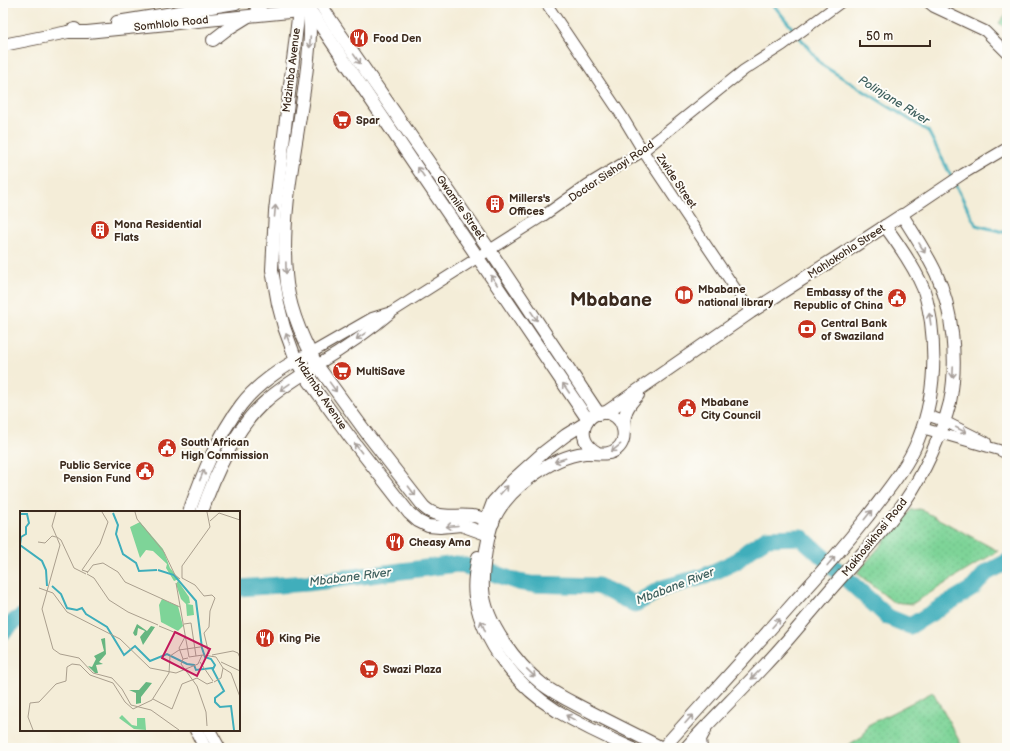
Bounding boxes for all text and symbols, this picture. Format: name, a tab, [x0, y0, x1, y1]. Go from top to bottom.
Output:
street label: Somhlolo Road	[133, 13, 209, 34]
scale bar	[860, 22, 930, 48]
street label: Mdzimba Avenue	[280, 27, 303, 113]
restaurant icon: Food Den	[348, 27, 370, 49]
text: 50 m	[866, 29, 893, 44]
place label: Food Den	[373, 32, 421, 45]
one-way arrow	[306, 35, 313, 48]
one-way arrow	[353, 53, 361, 64]
water label: Polinjane River	[855, 73, 933, 129]
supermarket icon: Spar	[331, 109, 353, 131]
place label: Spar	[356, 114, 380, 127]
street label: Doctor Sishayi Road	[566, 138, 656, 205]
street label: Zwide Street	[653, 151, 700, 211]
one-way arrow	[417, 167, 425, 178]
street label: Gwamile Street	[434, 173, 488, 242]
place label: Millers's Offices	[509, 192, 551, 218]
building icon: Millers's Offices	[484, 193, 506, 215]
one-way arrow	[272, 205, 279, 218]
place label: Mona Residential Flats	[114, 218, 202, 244]
building icon: Mona Residential Flats	[89, 219, 111, 241]
street label: Mahlokohla Street	[805, 221, 888, 281]
one-way arrow	[919, 242, 927, 254]
one-way arrow	[282, 261, 290, 274]
one-way arrow	[490, 275, 498, 286]
place label: Mbabane national library	[698, 283, 773, 309]
library icon: Mbabane national library	[673, 284, 695, 306]
place label: Embassy of the Republic of China	[794, 286, 883, 312]
public building icon: Embassy of the Republic of China	[886, 287, 908, 309]
district label: Mbabane	[570, 289, 652, 312]
one-way arrow	[530, 310, 538, 321]
one-way arrow	[926, 313, 934, 326]
place label: Central Bank of Swaziland	[821, 317, 887, 343]
bank icon: Central Bank of Swaziland	[796, 318, 818, 340]
one-way arrow	[356, 332, 367, 340]
one-way arrow	[284, 333, 292, 345]
street label: Mdzimba Avenue	[291, 354, 350, 433]
supermarket icon: MultiSave	[331, 360, 353, 382]
place label: MultiSave	[356, 365, 405, 378]
one-way arrow	[949, 365, 957, 378]
one-way arrow	[329, 381, 337, 392]
one-way arrow	[562, 382, 571, 393]
one-way arrow	[280, 383, 291, 391]
place label: Mbabane City Council	[701, 396, 761, 422]
public building icon: Mbabane City Council	[676, 397, 698, 419]
one-way arrow	[955, 427, 967, 434]
place label: South African High Commission	[181, 436, 269, 462]
public building icon: South African High Commission	[156, 437, 178, 459]
one-way arrow	[354, 442, 362, 453]
one-way arrow	[610, 444, 621, 453]
one-way arrow	[554, 457, 567, 464]
place label: Public Service Pension Fund	[59, 459, 131, 485]
public building icon: Public Service Pension Fund	[134, 460, 156, 482]
one-way arrow	[199, 470, 207, 482]
one-way arrow	[407, 485, 416, 496]
one-way arrow	[499, 485, 509, 495]
street label: Makhosikhosi Road	[839, 496, 910, 579]
one-way arrow	[864, 510, 872, 521]
inset map	[20, 511, 240, 731]
one-way arrow	[446, 523, 459, 530]
restaurant icon: Cheasy Ama	[384, 531, 406, 553]
place label: Cheasy Ama	[409, 536, 471, 549]
one-way arrow	[826, 556, 835, 567]
water label: Mbabane River	[634, 564, 718, 608]
water label: Mbabane River	[308, 565, 393, 590]
one-way arrow	[771, 618, 780, 628]
one-way arrow	[479, 620, 487, 632]
restaurant icon: King Pie	[254, 627, 276, 649]
place label: King Pie	[279, 632, 320, 645]
supermarket icon: Swazi Plaza	[358, 658, 380, 680]
place label: Swazi Plaza	[383, 663, 442, 676]
one-way arrow	[526, 668, 536, 678]
one-way arrow	[750, 670, 760, 680]
one-way arrow	[565, 714, 577, 722]
one-way arrow	[684, 714, 694, 724]

